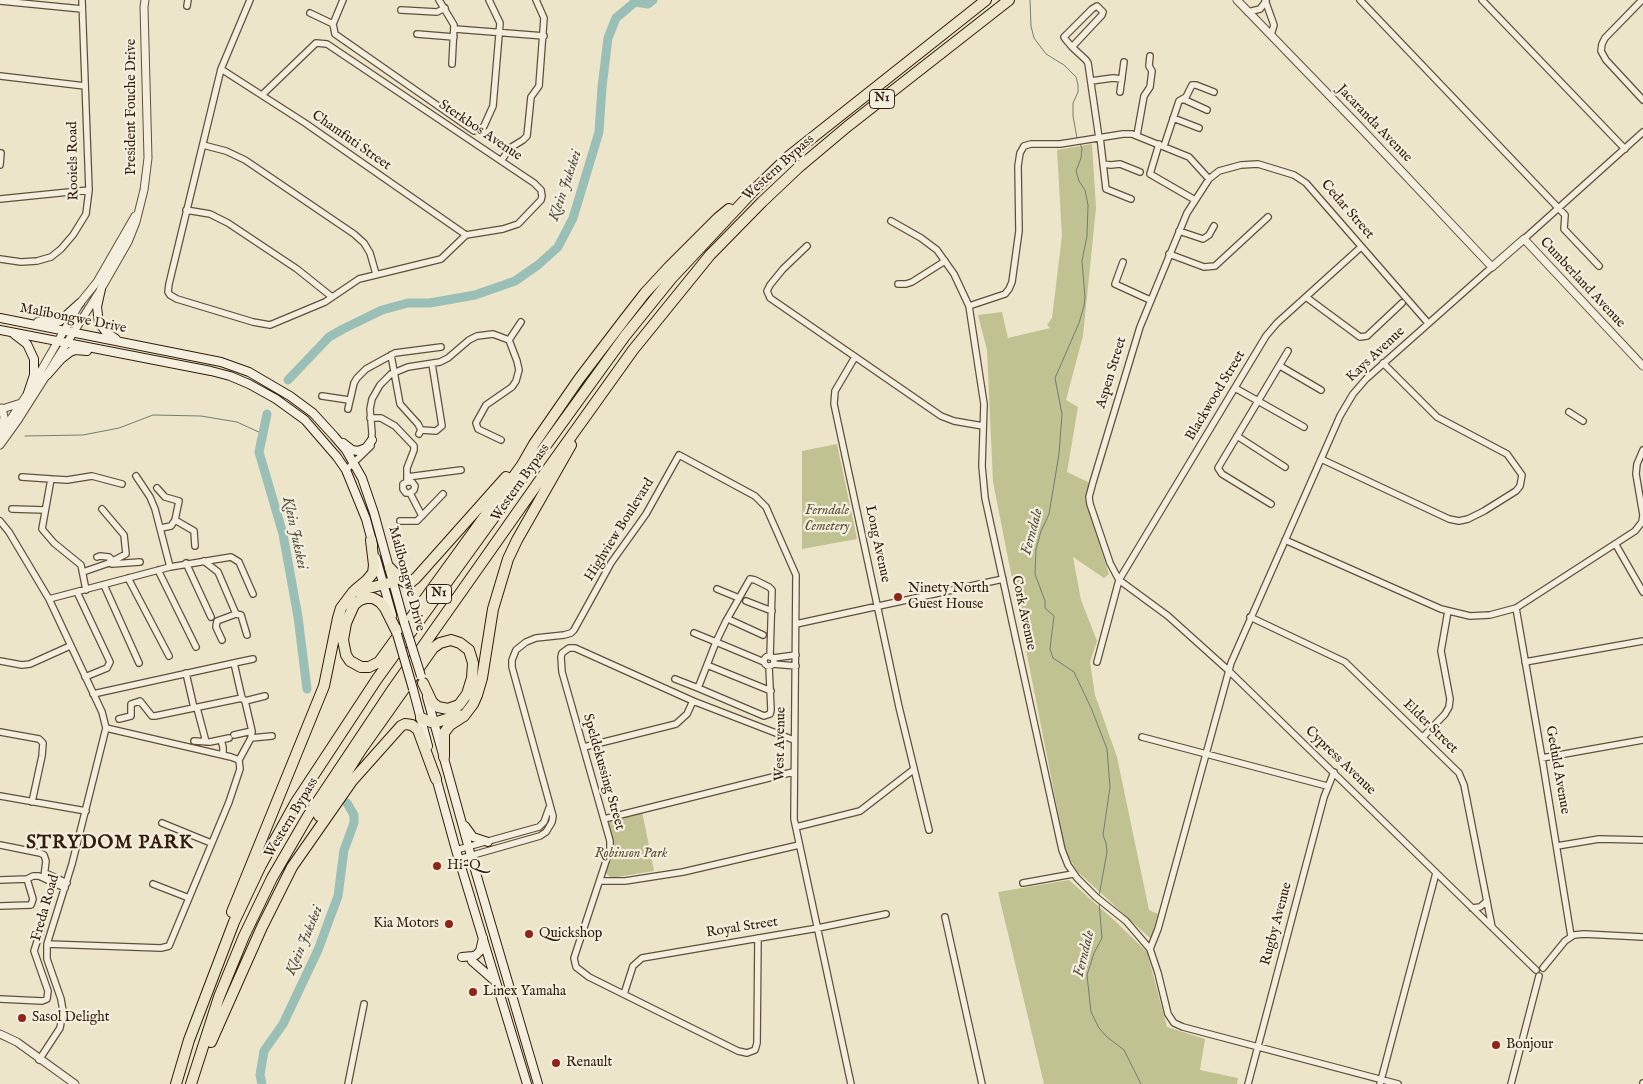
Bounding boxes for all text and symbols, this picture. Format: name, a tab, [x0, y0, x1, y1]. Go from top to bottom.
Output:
street label: President Fouche Drive	[124, 39, 140, 175]
street label: Jacaranda Avenue	[1333, 82, 1415, 166]
road number: N1	[870, 90, 894, 108]
street label: Sterkbos Avenue	[435, 97, 525, 165]
street label: Chamfuti Street	[308, 107, 394, 175]
street label: Rooiels Road	[65, 121, 83, 201]
street label: Western Bypass	[740, 131, 818, 205]
water label: Klein Jukskei	[546, 148, 586, 224]
street label: Cedar Street	[1317, 177, 1377, 243]
street label: Cumberland Avenue	[1536, 234, 1628, 332]
street label: Malibongwe Drive	[18, 300, 128, 338]
street label: Kays Avenue	[1343, 324, 1409, 386]
street label: Aspen Street	[1093, 335, 1131, 411]
street label: Blackwood Street	[1183, 348, 1249, 444]
street label: Western Bypass	[488, 441, 554, 525]
street label: Highview Boulevard	[582, 475, 658, 585]
water label: Klein Jukskei	[278, 495, 310, 571]
park label: Ferndale Cemetery	[804, 503, 850, 536]
street label: Long Avenue	[861, 504, 893, 584]
water label: Ferndale	[1018, 507, 1048, 557]
street label: Malibongwe Drive	[384, 525, 428, 633]
street label: Cork Avenue	[1007, 574, 1039, 652]
place label: Ninety North Guest House	[908, 581, 989, 614]
road number: N1	[426, 584, 452, 604]
marker: Ninety North Guest House	[892, 591, 904, 603]
street label: Elder Street	[1399, 697, 1461, 757]
street label: West Avenue	[772, 707, 790, 781]
street label: Speldekussing Street	[578, 712, 628, 832]
street label: Cypress Avenue	[1301, 723, 1379, 799]
street label: Geduld Avenue	[1541, 725, 1573, 815]
street label: Western Bypass	[261, 775, 323, 861]
district label: STRYDOM PARK	[25, 833, 195, 855]
park label: Robinson Park	[595, 846, 667, 862]
place label: Hi-Q	[447, 858, 481, 874]
marker: Hi-Q	[431, 860, 443, 872]
street label: Freda Road	[28, 873, 64, 943]
street label: Rugby Avenue	[1258, 881, 1296, 967]
water label: Klein Jukskei	[282, 904, 328, 978]
street label: Royal Street	[705, 914, 779, 942]
place label: Kia Motors	[373, 916, 439, 932]
marker: Kia Motors	[443, 918, 455, 930]
place label: Quickshop	[539, 926, 602, 942]
marker: Quickshop	[523, 928, 535, 940]
water label: Ferndale	[1071, 929, 1099, 979]
place label: Linex Yamaha	[483, 984, 566, 1000]
marker: Linex Yamaha	[467, 986, 479, 998]
place label: Sasol Delight	[32, 1010, 110, 1026]
marker: Sasol Delight	[16, 1012, 28, 1024]
place label: Bonjour	[1506, 1037, 1553, 1053]
marker: Bonjour	[1490, 1039, 1502, 1051]
place label: Renault	[566, 1055, 612, 1071]
marker: Renault	[550, 1057, 562, 1069]

